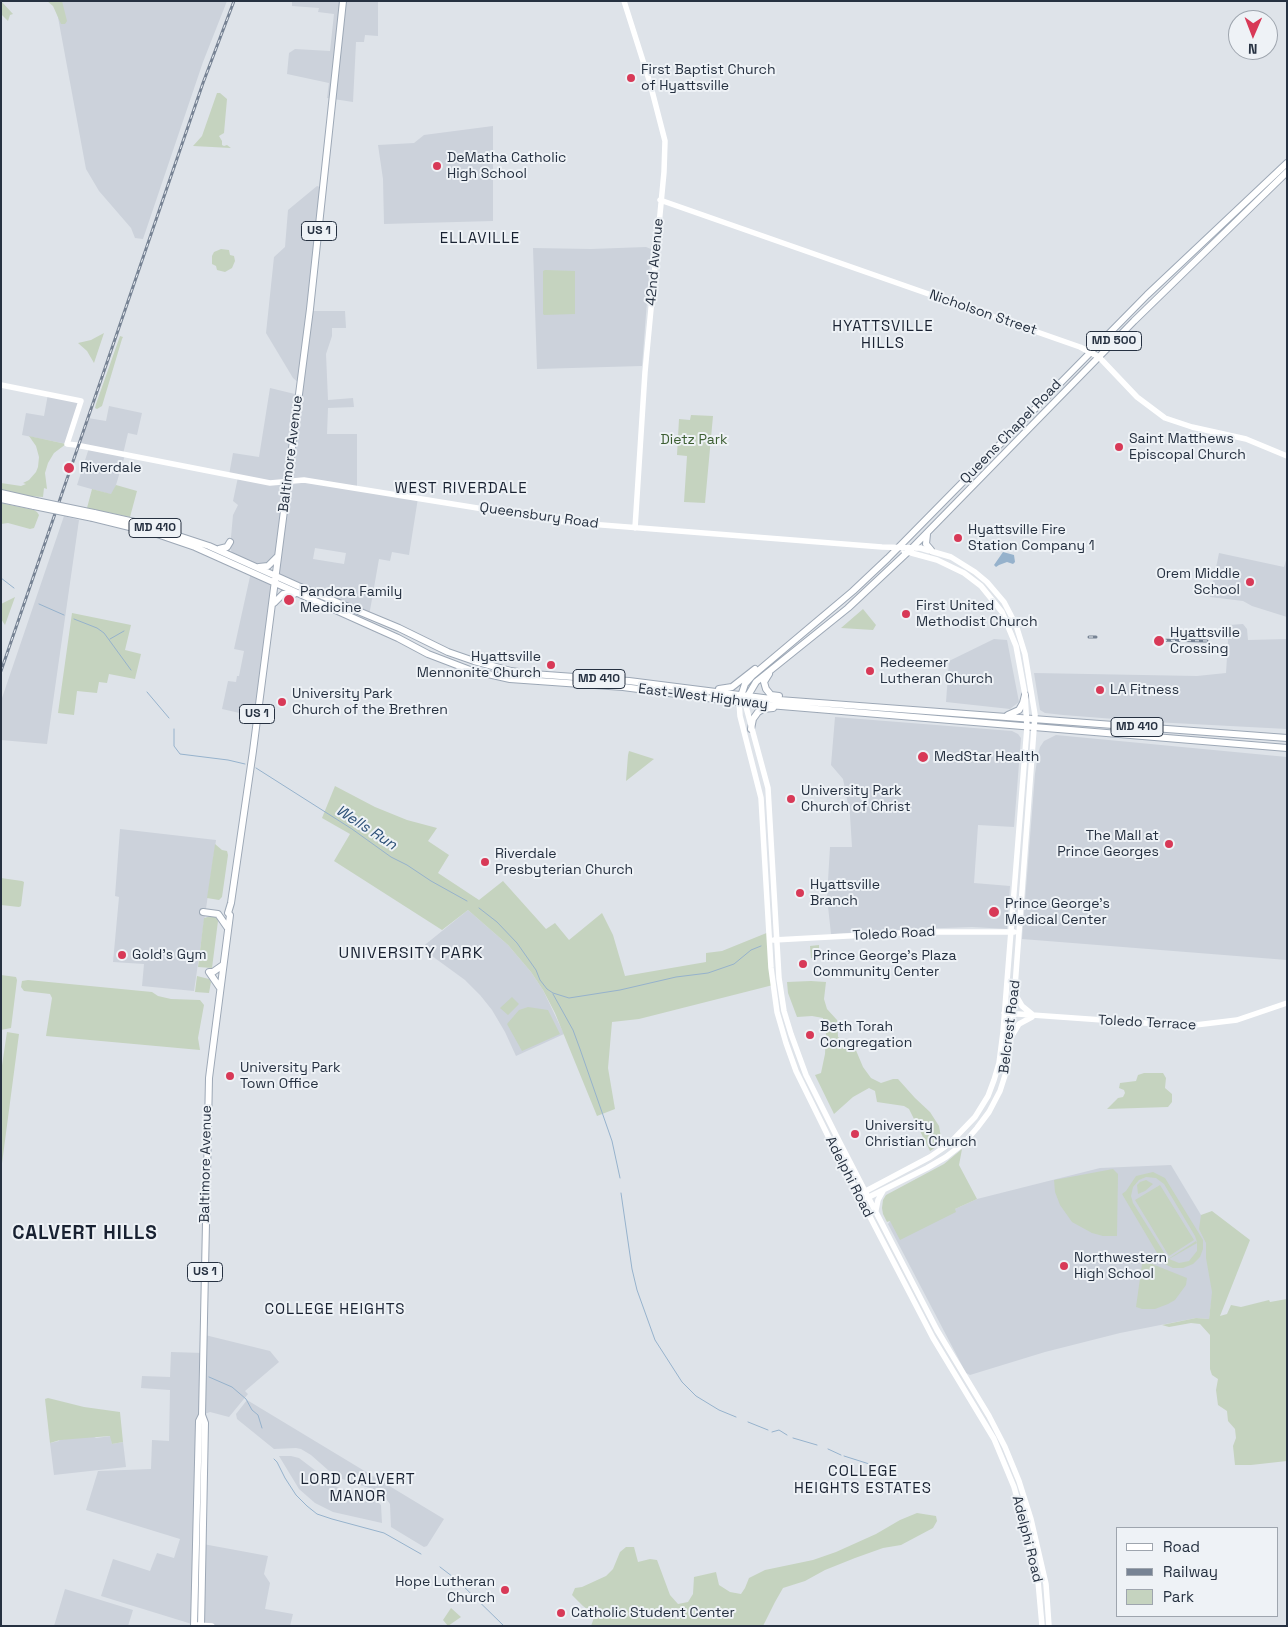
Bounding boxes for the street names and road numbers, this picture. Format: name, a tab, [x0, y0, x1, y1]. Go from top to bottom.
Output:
street label: 42nd Avenue	[643, 218, 667, 306]
road number: US 1	[302, 222, 336, 240]
street label: Nicholson Street	[927, 287, 1039, 339]
road number: MD 500	[1086, 332, 1142, 351]
street label: Queens Chapel Road	[957, 376, 1065, 488]
street label: Baltimore Avenue	[275, 395, 307, 513]
street label: Queensbury Road	[478, 499, 600, 533]
road number: MD 410	[129, 518, 181, 538]
road number: MD 410	[573, 670, 625, 689]
street label: East-West Highway	[637, 681, 769, 713]
road number: US 1	[240, 704, 274, 724]
road number: MD 410	[1111, 718, 1163, 736]
street label: Toledo Road	[852, 923, 936, 945]
street label: Belcrest Road	[996, 979, 1024, 1075]
street label: Toledo Terrace	[1097, 1012, 1197, 1034]
street label: Baltimore Avenue	[197, 1105, 215, 1223]
street label: Adelphi Road	[821, 1134, 877, 1220]
road number: US 1	[188, 1262, 222, 1282]
street label: Adelphi Road	[1008, 1494, 1046, 1584]

